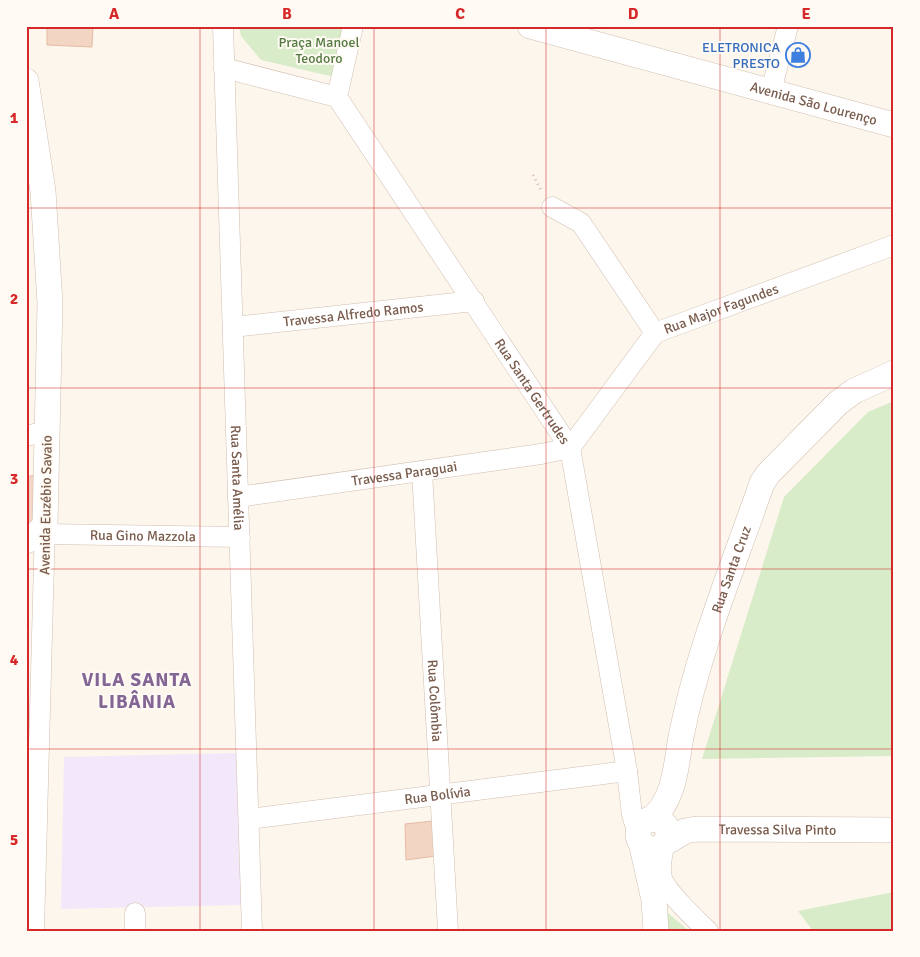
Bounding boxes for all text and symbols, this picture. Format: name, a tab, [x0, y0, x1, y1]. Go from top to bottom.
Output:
text: A	[109, 4, 120, 24]
text: B	[282, 4, 292, 24]
text: C	[455, 4, 465, 24]
text: D	[628, 4, 639, 24]
text: E	[801, 4, 811, 24]
park label: Praça Manoel Teodoro	[278, 34, 360, 67]
place label: ELETRONICA PRESTO	[702, 39, 780, 72]
shop icon: ELETRONICA PRESTO	[785, 42, 811, 68]
street label: Avenida São Lourenço	[748, 78, 879, 129]
text: 1	[10, 108, 19, 128]
street label: Rua Major Fagundes	[661, 280, 781, 338]
text: 2	[10, 289, 18, 309]
street label: Travessa Alfredo Ramos	[282, 298, 424, 330]
street label: Rua Santa Gertrudes	[491, 335, 574, 447]
street label: Rua Santa Amélia	[227, 425, 248, 531]
street label: Avenida Euzébio Savaio	[36, 435, 56, 575]
street label: Travessa Paraguai	[350, 457, 458, 489]
text: 3	[10, 469, 18, 489]
street label: Rua Santa Cruz	[708, 524, 755, 615]
street label: Rua Gino Mazzola	[90, 526, 196, 545]
text: 4	[10, 650, 19, 670]
street label: Rua Colômbia	[424, 659, 446, 742]
district label: VILA SANTA LIBÂNIA	[82, 668, 192, 714]
street label: Rua Bolívia	[403, 782, 472, 808]
street label: Travessa Silva Pinto	[719, 821, 836, 838]
text: 5	[10, 830, 18, 850]

